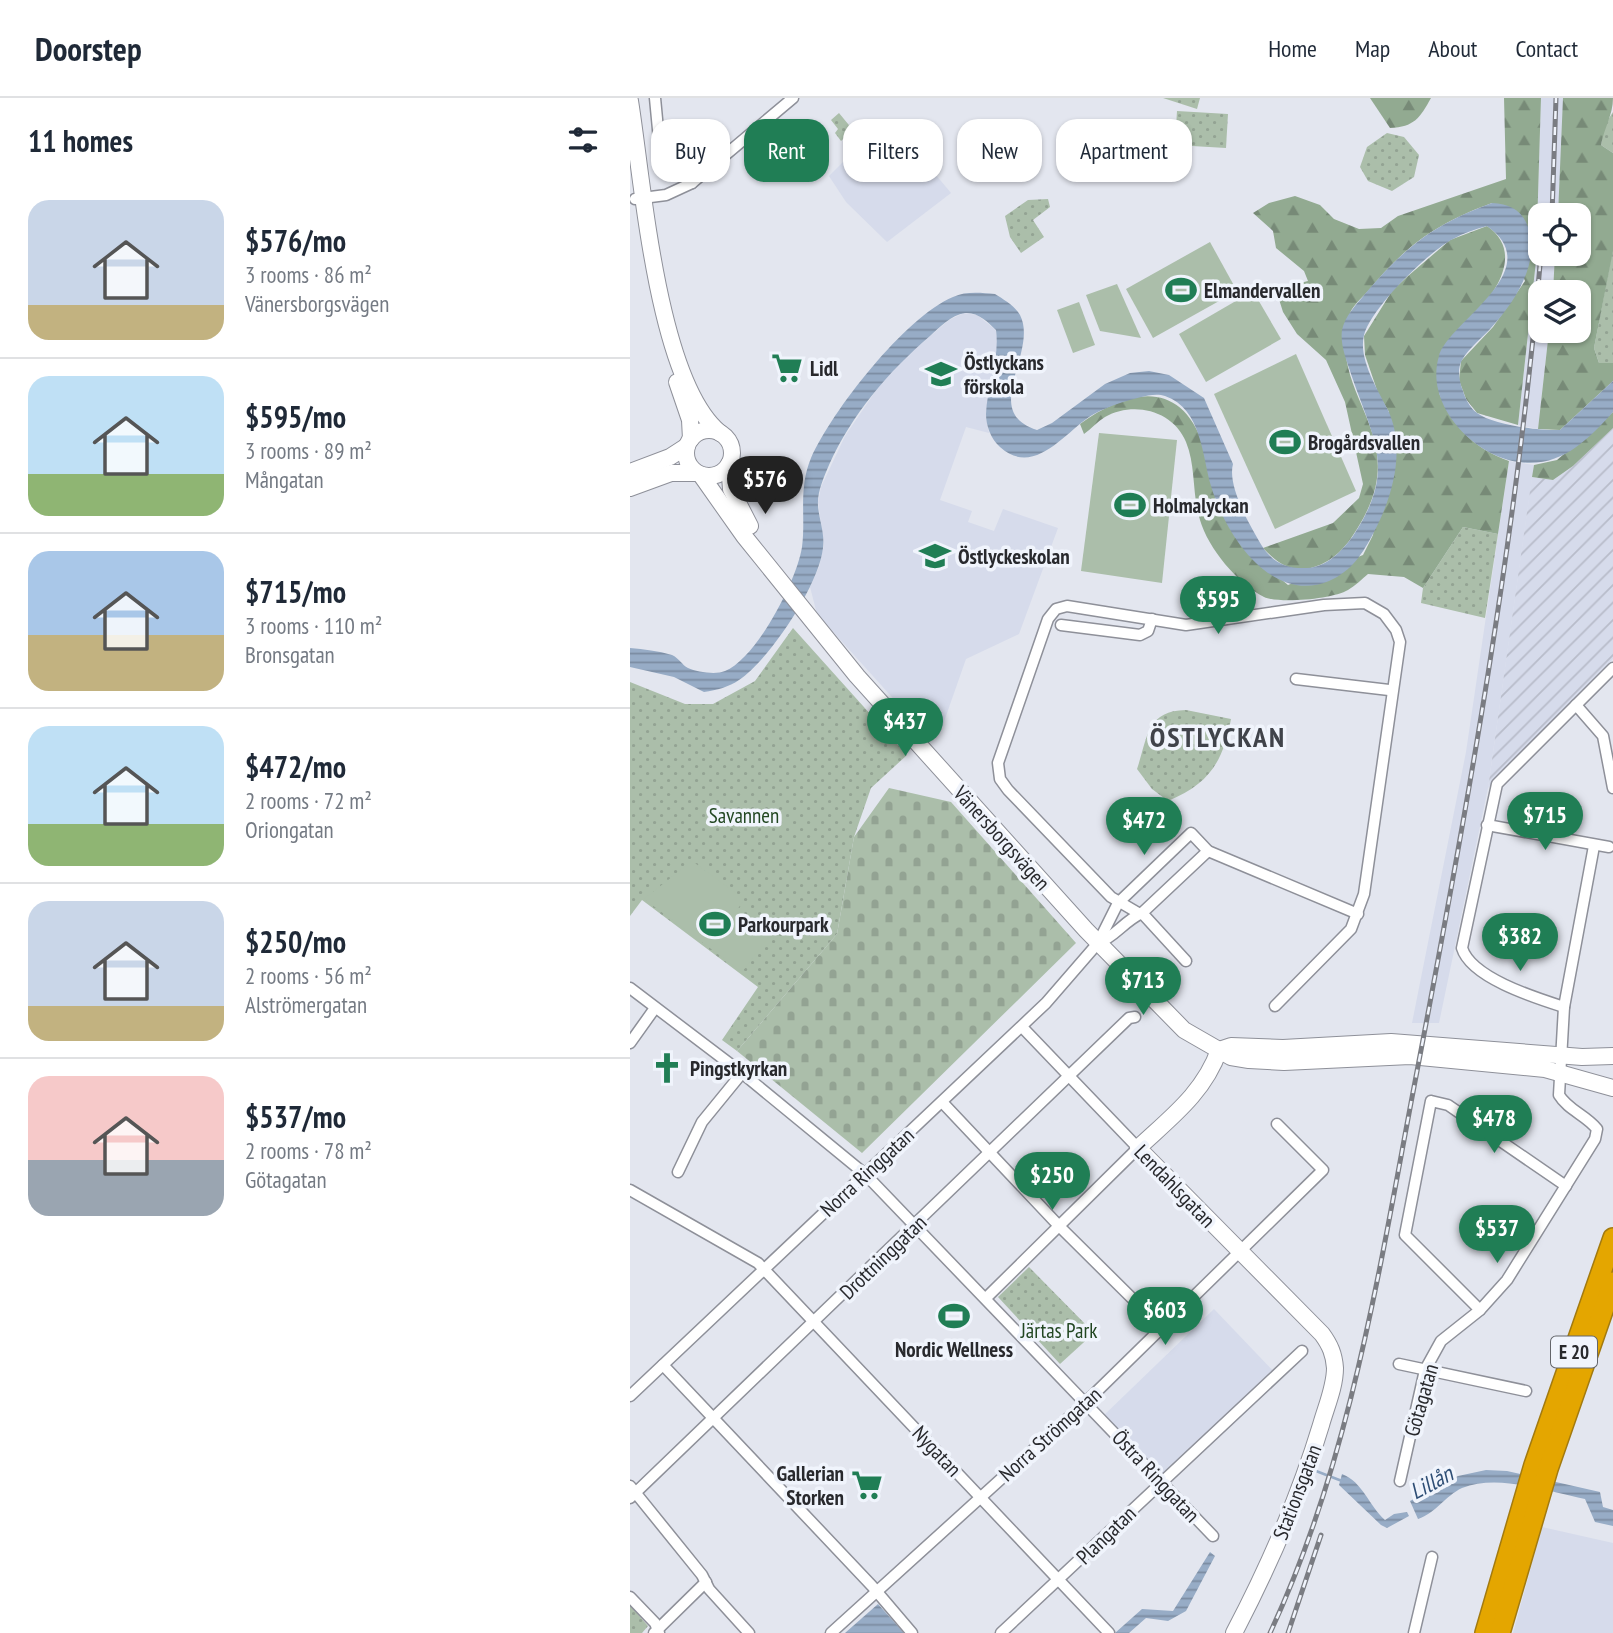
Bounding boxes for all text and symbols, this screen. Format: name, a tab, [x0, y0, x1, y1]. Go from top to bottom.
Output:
text: Doorstep	[35, 27, 142, 70]
text: Home	[1268, 33, 1317, 64]
text: Map	[1355, 33, 1390, 64]
text: About	[1428, 33, 1477, 64]
text: Contact	[1515, 33, 1578, 64]
chip: Buy	[651, 119, 730, 182]
chip: Rent	[744, 119, 829, 182]
chip: Filters	[843, 119, 943, 182]
chip: New	[957, 119, 1042, 182]
chip: Apartment	[1056, 119, 1192, 182]
text: 11 homes	[28, 121, 133, 160]
icon: filters	[564, 121, 602, 159]
map controls	[1528, 203, 1591, 343]
button: locate	[1528, 203, 1591, 266]
text: $576/mo	[245, 221, 346, 260]
icon: home	[84, 228, 168, 312]
text: 3 rooms · 86 m²	[245, 260, 372, 289]
sports icon: Elmandervallen	[1164, 273, 1198, 307]
place label: Elmandervallen	[1204, 277, 1320, 304]
button: layers	[1528, 280, 1591, 343]
text: Vänersborgsvägen	[245, 289, 389, 318]
place label: Östlyckans förskola	[964, 349, 1044, 400]
supermarket icon: Lidl	[770, 351, 804, 385]
place label: Lidl	[810, 355, 839, 382]
school or university icon: Östlyckans förskola	[924, 357, 958, 391]
text: $595/mo	[245, 397, 346, 436]
icon: home	[84, 404, 168, 488]
sports icon: Brogårdsvallen	[1268, 425, 1302, 459]
place label: Brogårdsvallen	[1308, 429, 1420, 456]
text: 3 rooms · 89 m²	[245, 436, 372, 465]
pin: $576	[724, 456, 806, 516]
text: $576	[743, 464, 787, 493]
text: Mångatan	[245, 465, 324, 494]
sports icon: Holmalyckan	[1113, 488, 1147, 522]
place label: Holmalyckan	[1153, 492, 1249, 519]
school or university icon: Östlyckeskolan	[918, 539, 952, 573]
place label: Östlyckeskolan	[958, 543, 1070, 570]
text: $715/mo	[245, 572, 346, 611]
pin: $595	[1177, 576, 1259, 636]
icon: home	[84, 579, 168, 663]
text: $595	[1196, 584, 1240, 613]
text: 3 rooms · 110 m²	[245, 611, 382, 640]
text: Bronsgatan	[245, 640, 335, 669]
pin: $437	[864, 698, 946, 758]
text: $437	[883, 706, 927, 735]
district label: ÖSTLYCKAN	[1150, 718, 1286, 755]
text: $472/mo	[245, 747, 346, 786]
icon: home	[84, 754, 168, 838]
street label: Vänersborgsvägen	[947, 779, 1056, 896]
text: 2 rooms · 72 m²	[245, 786, 372, 815]
pin: $715	[1504, 792, 1586, 852]
pin: $472	[1103, 798, 1185, 857]
text: $715	[1523, 800, 1567, 829]
park label: Savannen	[709, 802, 779, 829]
text: $472	[1122, 805, 1166, 834]
text: Oriongatan	[245, 815, 334, 844]
sports icon: Parkourpark	[698, 907, 732, 941]
place label: Parkourpark	[738, 911, 829, 938]
pin: $382	[1479, 914, 1561, 973]
text: $382	[1498, 921, 1542, 950]
text: $250/mo	[245, 922, 346, 961]
icon: home	[84, 929, 168, 1013]
pin: $713	[1102, 958, 1184, 1017]
text: 2 rooms · 56 m²	[245, 961, 372, 990]
text: $713	[1121, 965, 1165, 994]
text: Alströmergatan	[245, 990, 367, 1019]
church icon: Pingstkyrkan	[650, 1051, 684, 1085]
place label: Pingstkyrkan	[690, 1055, 787, 1082]
pin: $478	[1453, 1096, 1535, 1155]
text: $537/mo	[245, 1097, 346, 1136]
text: $478	[1472, 1103, 1516, 1132]
icon: home	[84, 1104, 168, 1188]
street label: Norra Ringgatan	[814, 1122, 920, 1222]
text: 2 rooms · 78 m²	[245, 1136, 372, 1165]
street label: Lendahlsgatan	[1129, 1139, 1221, 1233]
pin: $250	[1011, 1152, 1093, 1212]
text: $250	[1030, 1160, 1074, 1189]
text: Götagatan	[245, 1165, 327, 1194]
pin: $537	[1456, 1206, 1538, 1265]
street label: Drottninggatan	[834, 1209, 932, 1305]
text: $537	[1475, 1213, 1519, 1242]
pin: $603	[1124, 1288, 1206, 1347]
text: $603	[1143, 1295, 1187, 1324]
sports icon: Nordic Wellness	[937, 1299, 971, 1333]
park label: Järtas Park	[1020, 1317, 1097, 1344]
place label: Nordic Wellness	[895, 1336, 1013, 1363]
road number: E 20	[1551, 1336, 1597, 1368]
street label: Götagatan	[1398, 1360, 1444, 1440]
street label: Norra Strömgatan	[993, 1381, 1107, 1487]
street label: Nygatan	[907, 1420, 967, 1482]
street label: Östra Ringgatan	[1106, 1424, 1206, 1528]
street label: Stationsgatan	[1267, 1441, 1327, 1543]
water label: Lillån	[1405, 1458, 1459, 1505]
place label: Gallerian Storken	[777, 1460, 844, 1511]
supermarket icon: Gallerian Storken	[850, 1468, 884, 1502]
street label: Plangatan	[1070, 1500, 1142, 1570]

